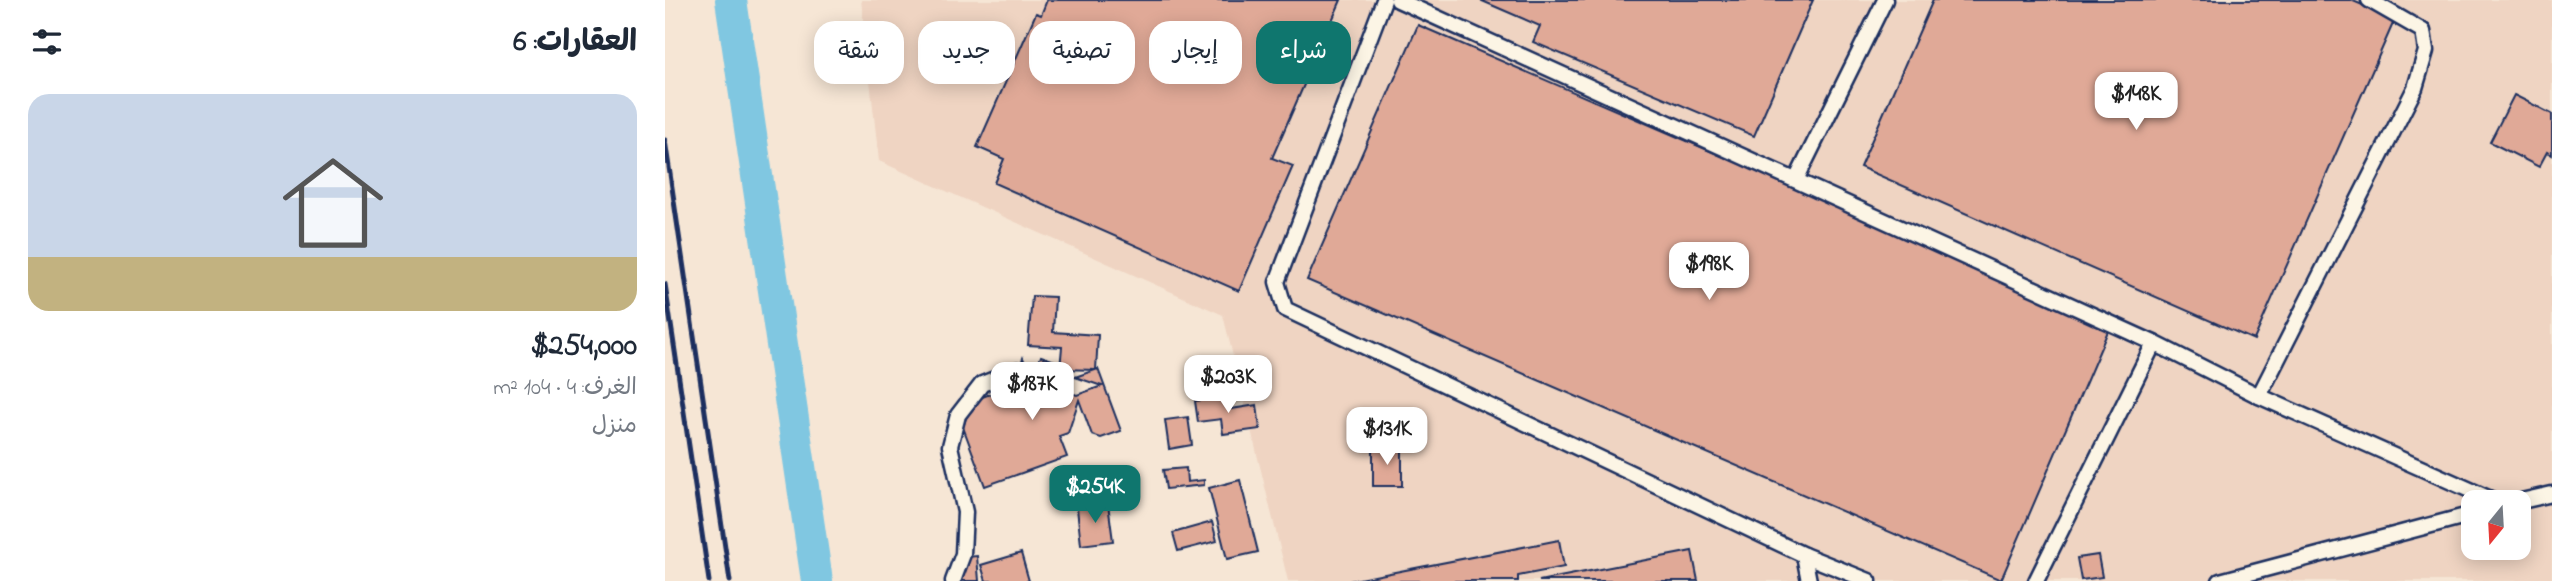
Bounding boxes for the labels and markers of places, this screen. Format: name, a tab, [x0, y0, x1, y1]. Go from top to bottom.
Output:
pin: $148K	[2087, 72, 2185, 132]
pin: $198K	[1660, 243, 1758, 302]
pin: $203K	[1179, 356, 1277, 415]
pin: $187K	[983, 362, 1081, 422]
pin: $131K	[1338, 407, 1436, 467]
pin: $254K	[1046, 466, 1144, 525]

